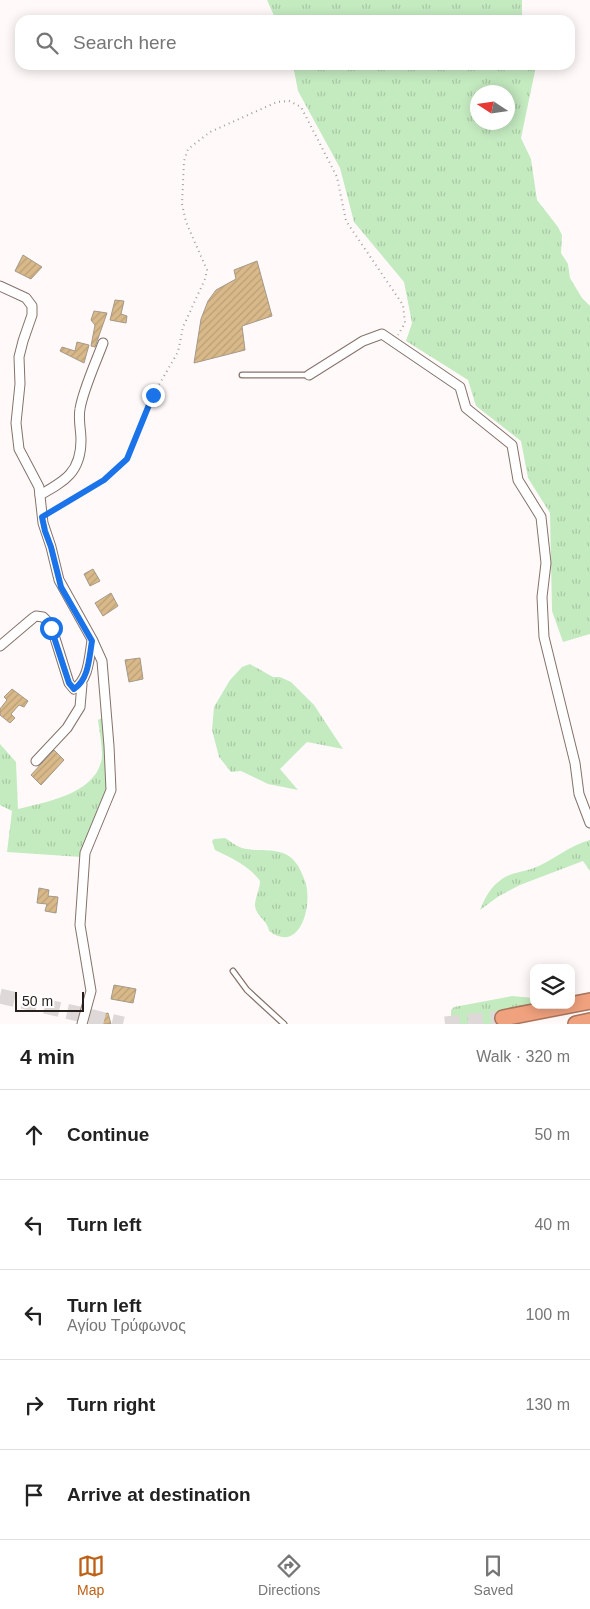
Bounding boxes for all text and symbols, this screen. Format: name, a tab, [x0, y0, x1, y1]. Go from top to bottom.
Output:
search box	[15, 15, 575, 70]
icon: search	[33, 29, 61, 57]
text: Search here	[73, 32, 177, 53]
north arrow	[470, 85, 515, 130]
route end	[142, 384, 165, 407]
route start	[40, 617, 63, 640]
map controls	[530, 964, 575, 1009]
button: layers	[530, 964, 575, 1009]
scale bar	[15, 989, 84, 1012]
text: 50 m	[22, 993, 53, 1009]
text: 4 min	[20, 1045, 75, 1068]
text: Walk · 320 m	[476, 1048, 570, 1065]
icon: ahead	[20, 1121, 48, 1149]
text: Continue	[67, 1124, 149, 1145]
text: 50 m	[534, 1126, 570, 1143]
icon: left	[20, 1211, 48, 1239]
text: Turn left	[67, 1214, 142, 1235]
text: 40 m	[534, 1216, 570, 1233]
text: Turn left	[67, 1295, 142, 1316]
icon: left	[20, 1301, 48, 1329]
text: 100 m	[526, 1306, 570, 1323]
text: Αγίου Τρύφωνος	[67, 1317, 186, 1334]
icon: right	[20, 1391, 48, 1419]
text: Turn right	[67, 1394, 155, 1415]
text: 130 m	[526, 1396, 570, 1413]
icon: arrive	[20, 1481, 48, 1509]
text: Arrive at destination	[67, 1484, 251, 1505]
tab: Map	[77, 1552, 105, 1598]
tab: Directions	[258, 1552, 320, 1598]
tab: Saved	[474, 1552, 513, 1598]

